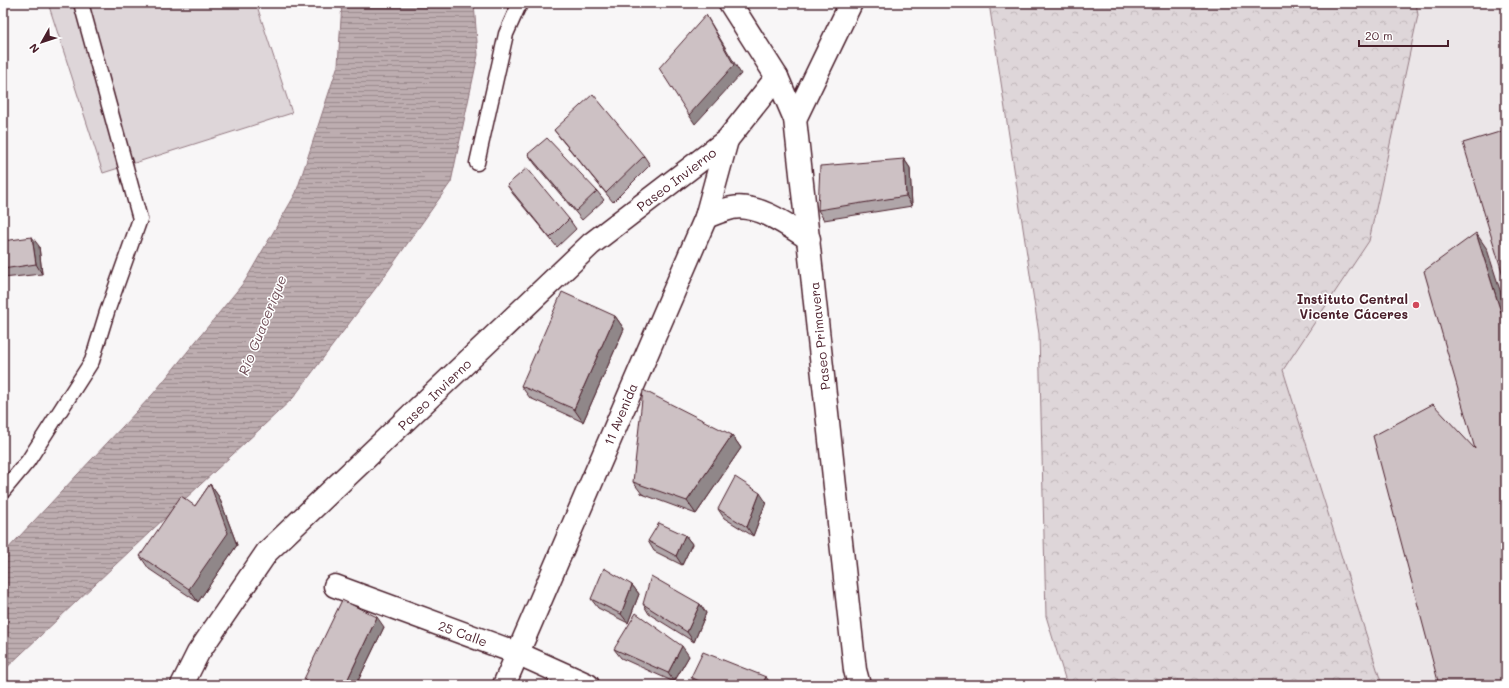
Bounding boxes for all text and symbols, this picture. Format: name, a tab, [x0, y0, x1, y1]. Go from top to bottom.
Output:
north arrow	[22, 22, 62, 62]
scale bar	[1359, 22, 1448, 48]
text: 20 m	[1365, 27, 1393, 43]
text: N	[25, 41, 42, 57]
street label: Paseo Invierno	[633, 143, 719, 215]
water label: Río Guacerique	[233, 272, 291, 378]
street label: Paseo Primavera	[805, 281, 833, 391]
place label: Instituto Central Vicente Cáceres	[1297, 290, 1408, 322]
marker: Instituto Central Vicente Cáceres	[1411, 300, 1421, 310]
street label: Paseo Invierno	[394, 355, 474, 433]
street label: 11 Avenida	[599, 380, 641, 448]
street label: 25 Calle	[436, 616, 490, 650]

